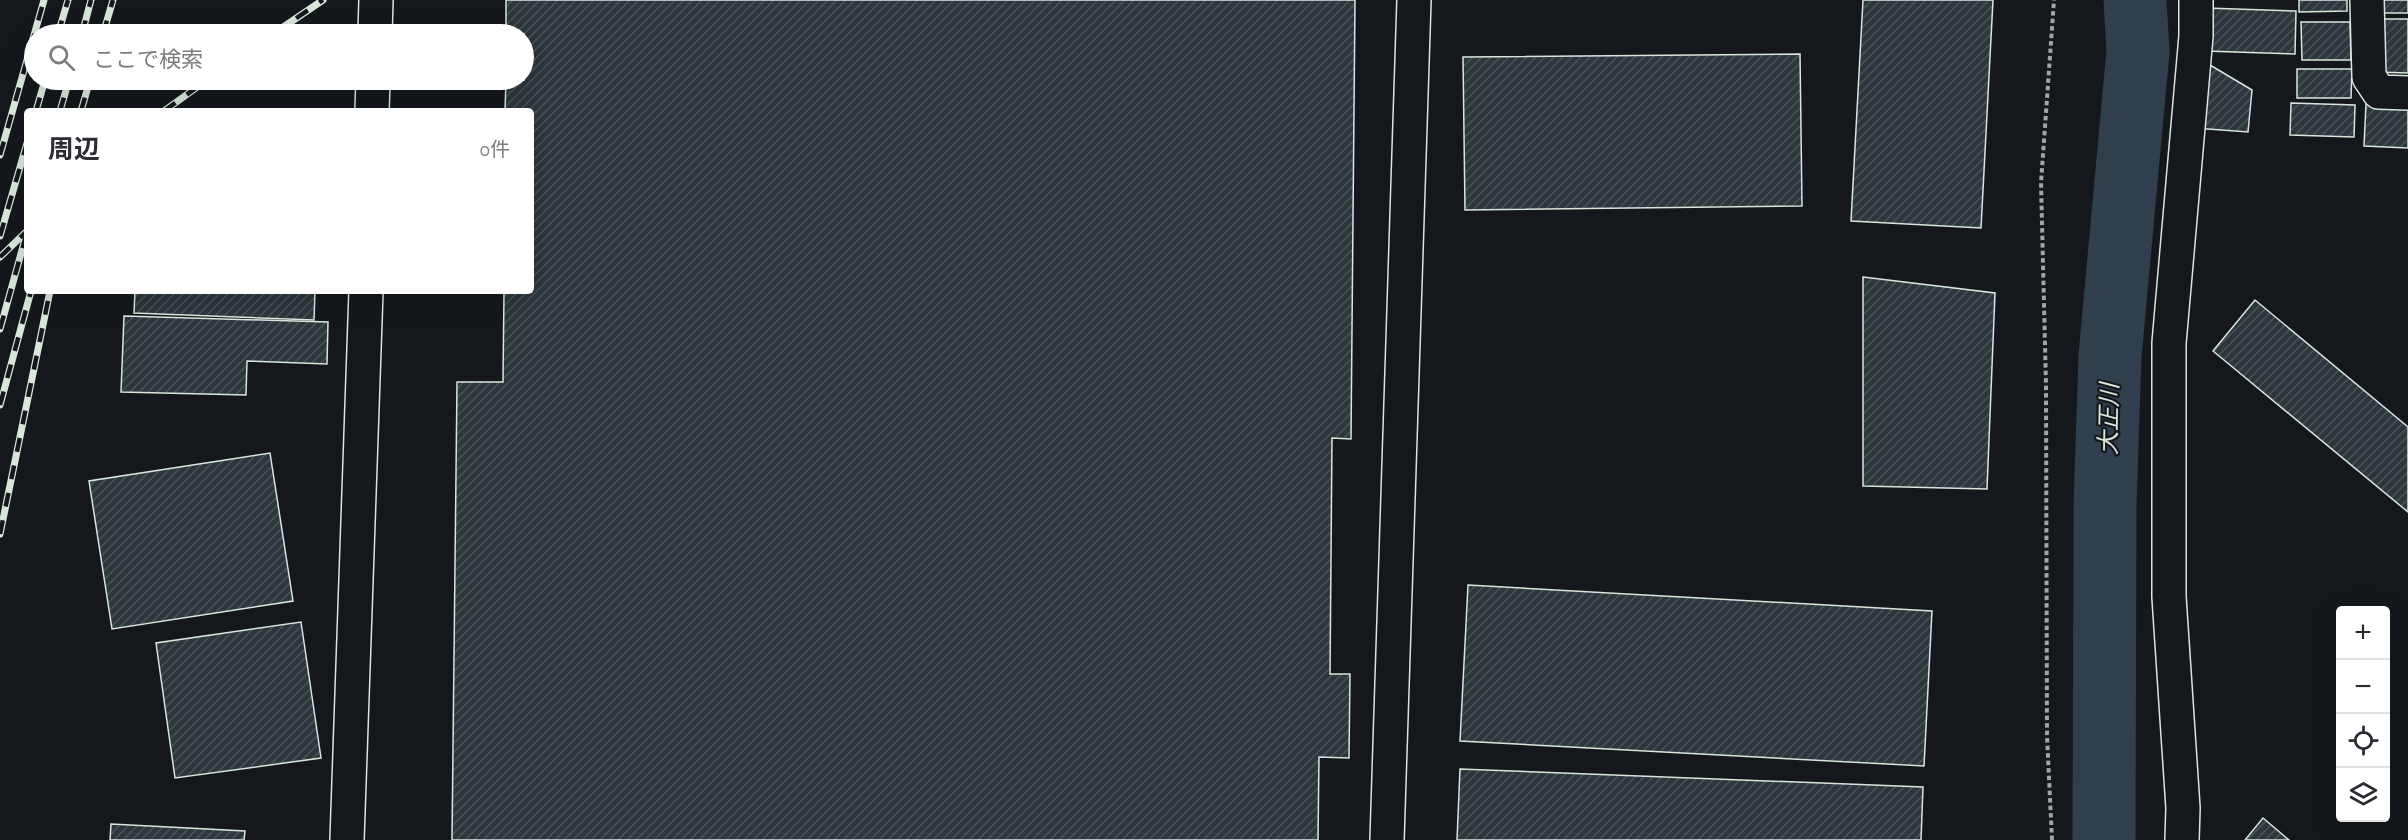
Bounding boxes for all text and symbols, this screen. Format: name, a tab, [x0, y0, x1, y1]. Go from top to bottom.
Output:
search box	[24, 24, 534, 90]
icon: search	[45, 41, 78, 74]
text: ここで検索	[93, 49, 203, 71]
text: 周辺	[48, 137, 100, 163]
text: 0件	[479, 140, 510, 160]
water label: 大正川	[2095, 380, 2123, 455]
map controls	[2336, 606, 2390, 822]
button: +	[2336, 606, 2390, 660]
button: −	[2336, 660, 2390, 714]
button: locate	[2336, 714, 2390, 768]
button: layers	[2336, 768, 2390, 822]

